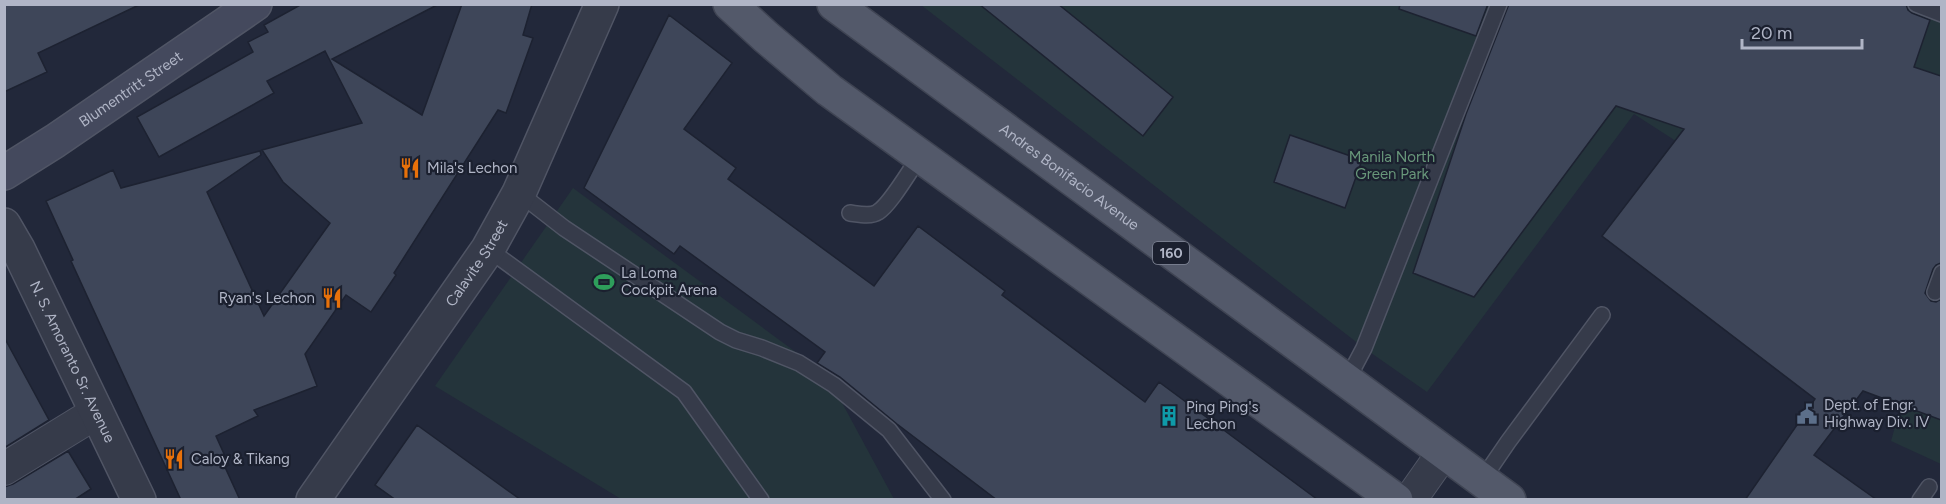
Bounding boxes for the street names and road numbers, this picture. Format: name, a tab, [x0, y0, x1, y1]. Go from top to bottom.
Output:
street label: Blumentritt Street	[76, 47, 186, 131]
street label: Andres Bonifacio Avenue	[996, 120, 1143, 234]
street label: Calavite Street	[442, 216, 512, 310]
road number: 160	[1153, 242, 1189, 264]
street label: N. S. Amoranto Sr. Avenue	[26, 278, 119, 446]

